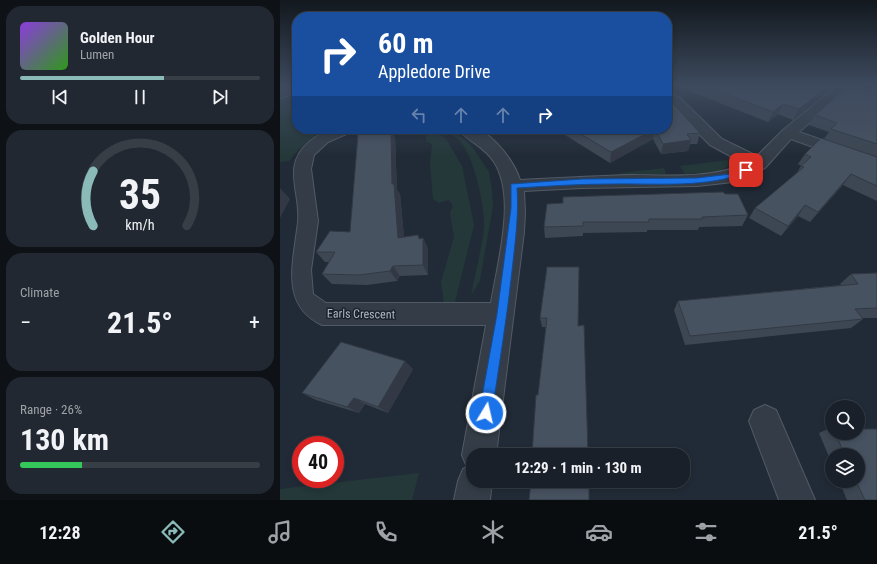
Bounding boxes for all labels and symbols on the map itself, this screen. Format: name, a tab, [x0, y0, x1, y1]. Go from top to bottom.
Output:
pin	[729, 153, 763, 187]
street label: Earls Crescent	[327, 306, 396, 322]
position arrow	[465, 392, 507, 434]
speed limit sign: 40	[292, 436, 344, 488]

